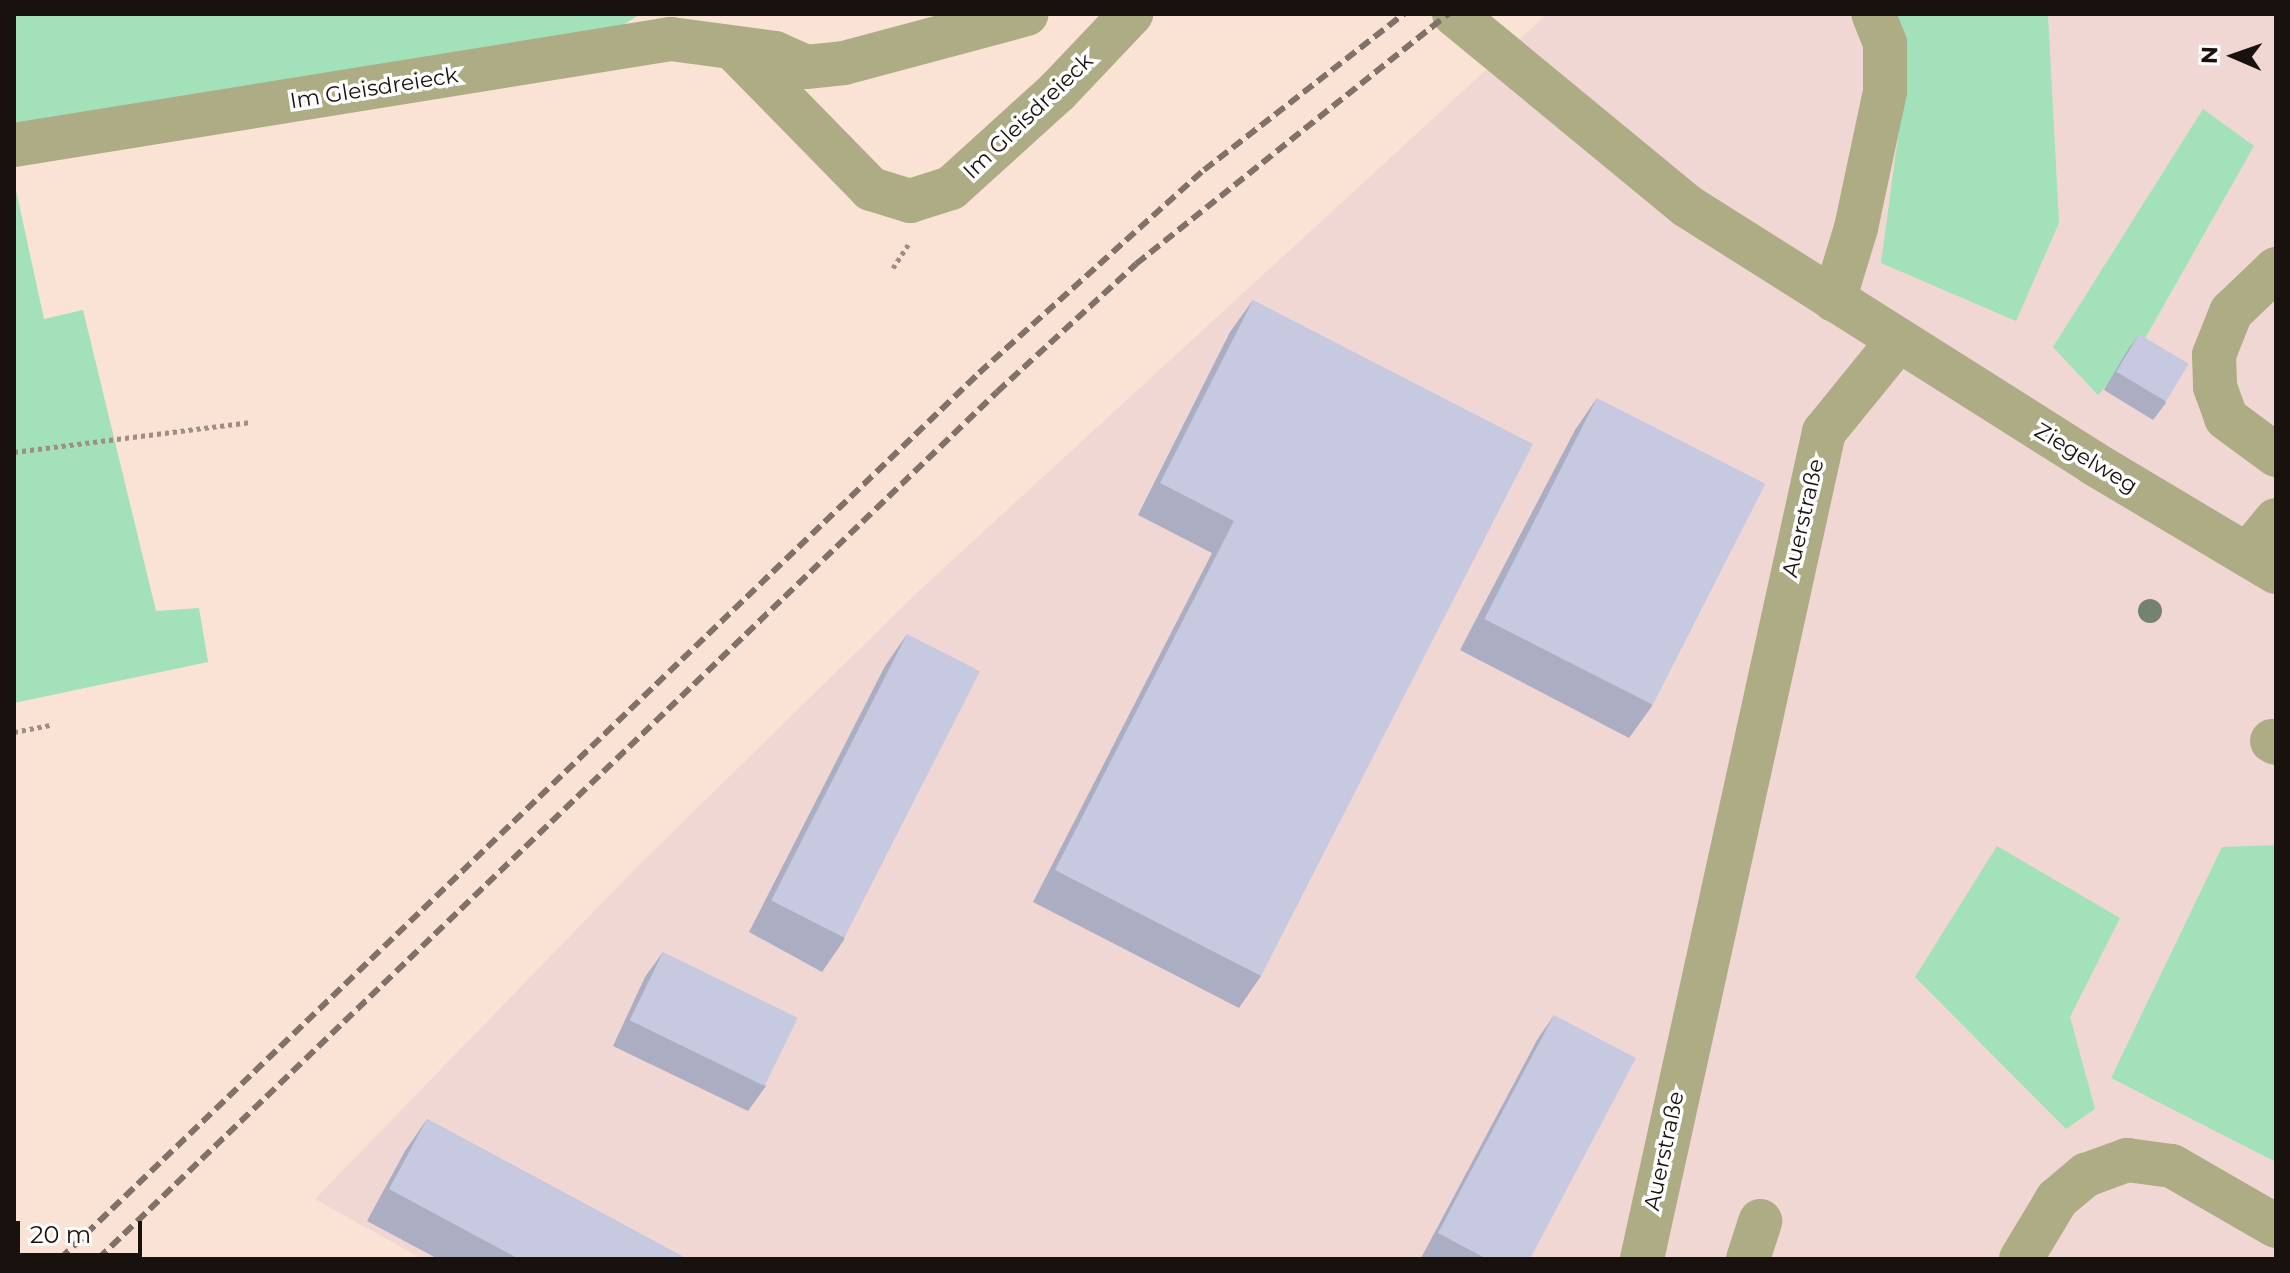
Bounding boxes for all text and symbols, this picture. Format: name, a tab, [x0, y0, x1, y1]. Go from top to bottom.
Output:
north arrow	[2194, 16, 2274, 96]
text: N	[2196, 46, 2223, 65]
street label: Im Gleisdreieck	[958, 47, 1098, 185]
street label: Im Gleisdreieck	[288, 62, 460, 114]
street label: Ziegelweg	[2030, 417, 2142, 499]
street label: Auerstraße	[1777, 456, 1829, 580]
street label: Auerstraße	[1639, 1089, 1689, 1213]
scale bar	[20, 1205, 146, 1255]
text: 20 m	[30, 1220, 91, 1249]

